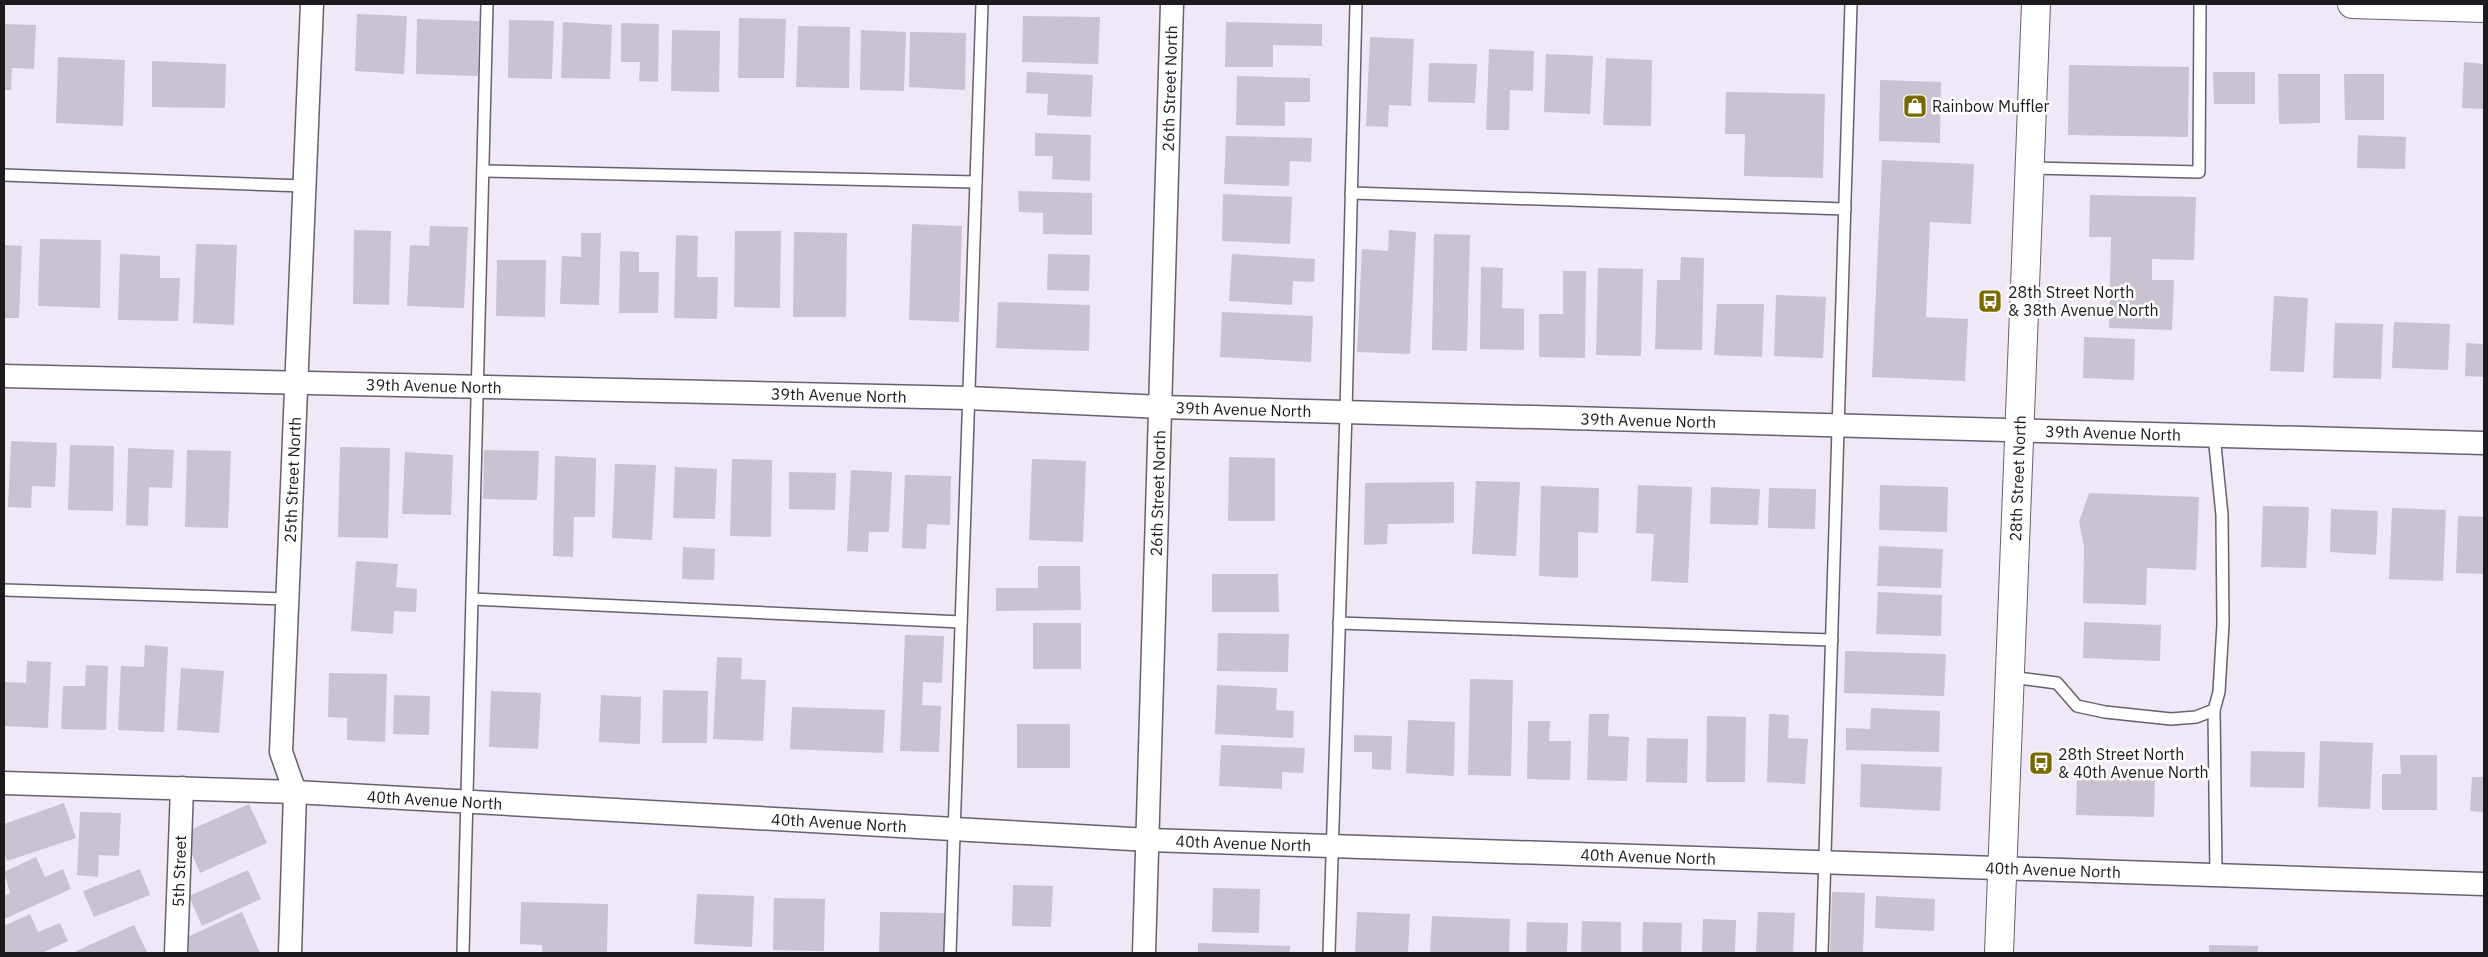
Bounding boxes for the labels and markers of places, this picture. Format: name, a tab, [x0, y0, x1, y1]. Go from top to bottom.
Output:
shop icon: Rainbow Muffler	[1902, 93, 1928, 119]
place label: Rainbow Muffler	[1932, 96, 2050, 116]
place label: 28th Street North & 38th Avenue North	[2008, 282, 2159, 320]
bus stop icon: 28th Street North & 38th Avenue North	[1977, 288, 2003, 314]
place label: 28th Street North & 40th Avenue North	[2058, 744, 2209, 782]
bus stop icon: 28th Street North & 40th Avenue North	[2028, 750, 2054, 776]

